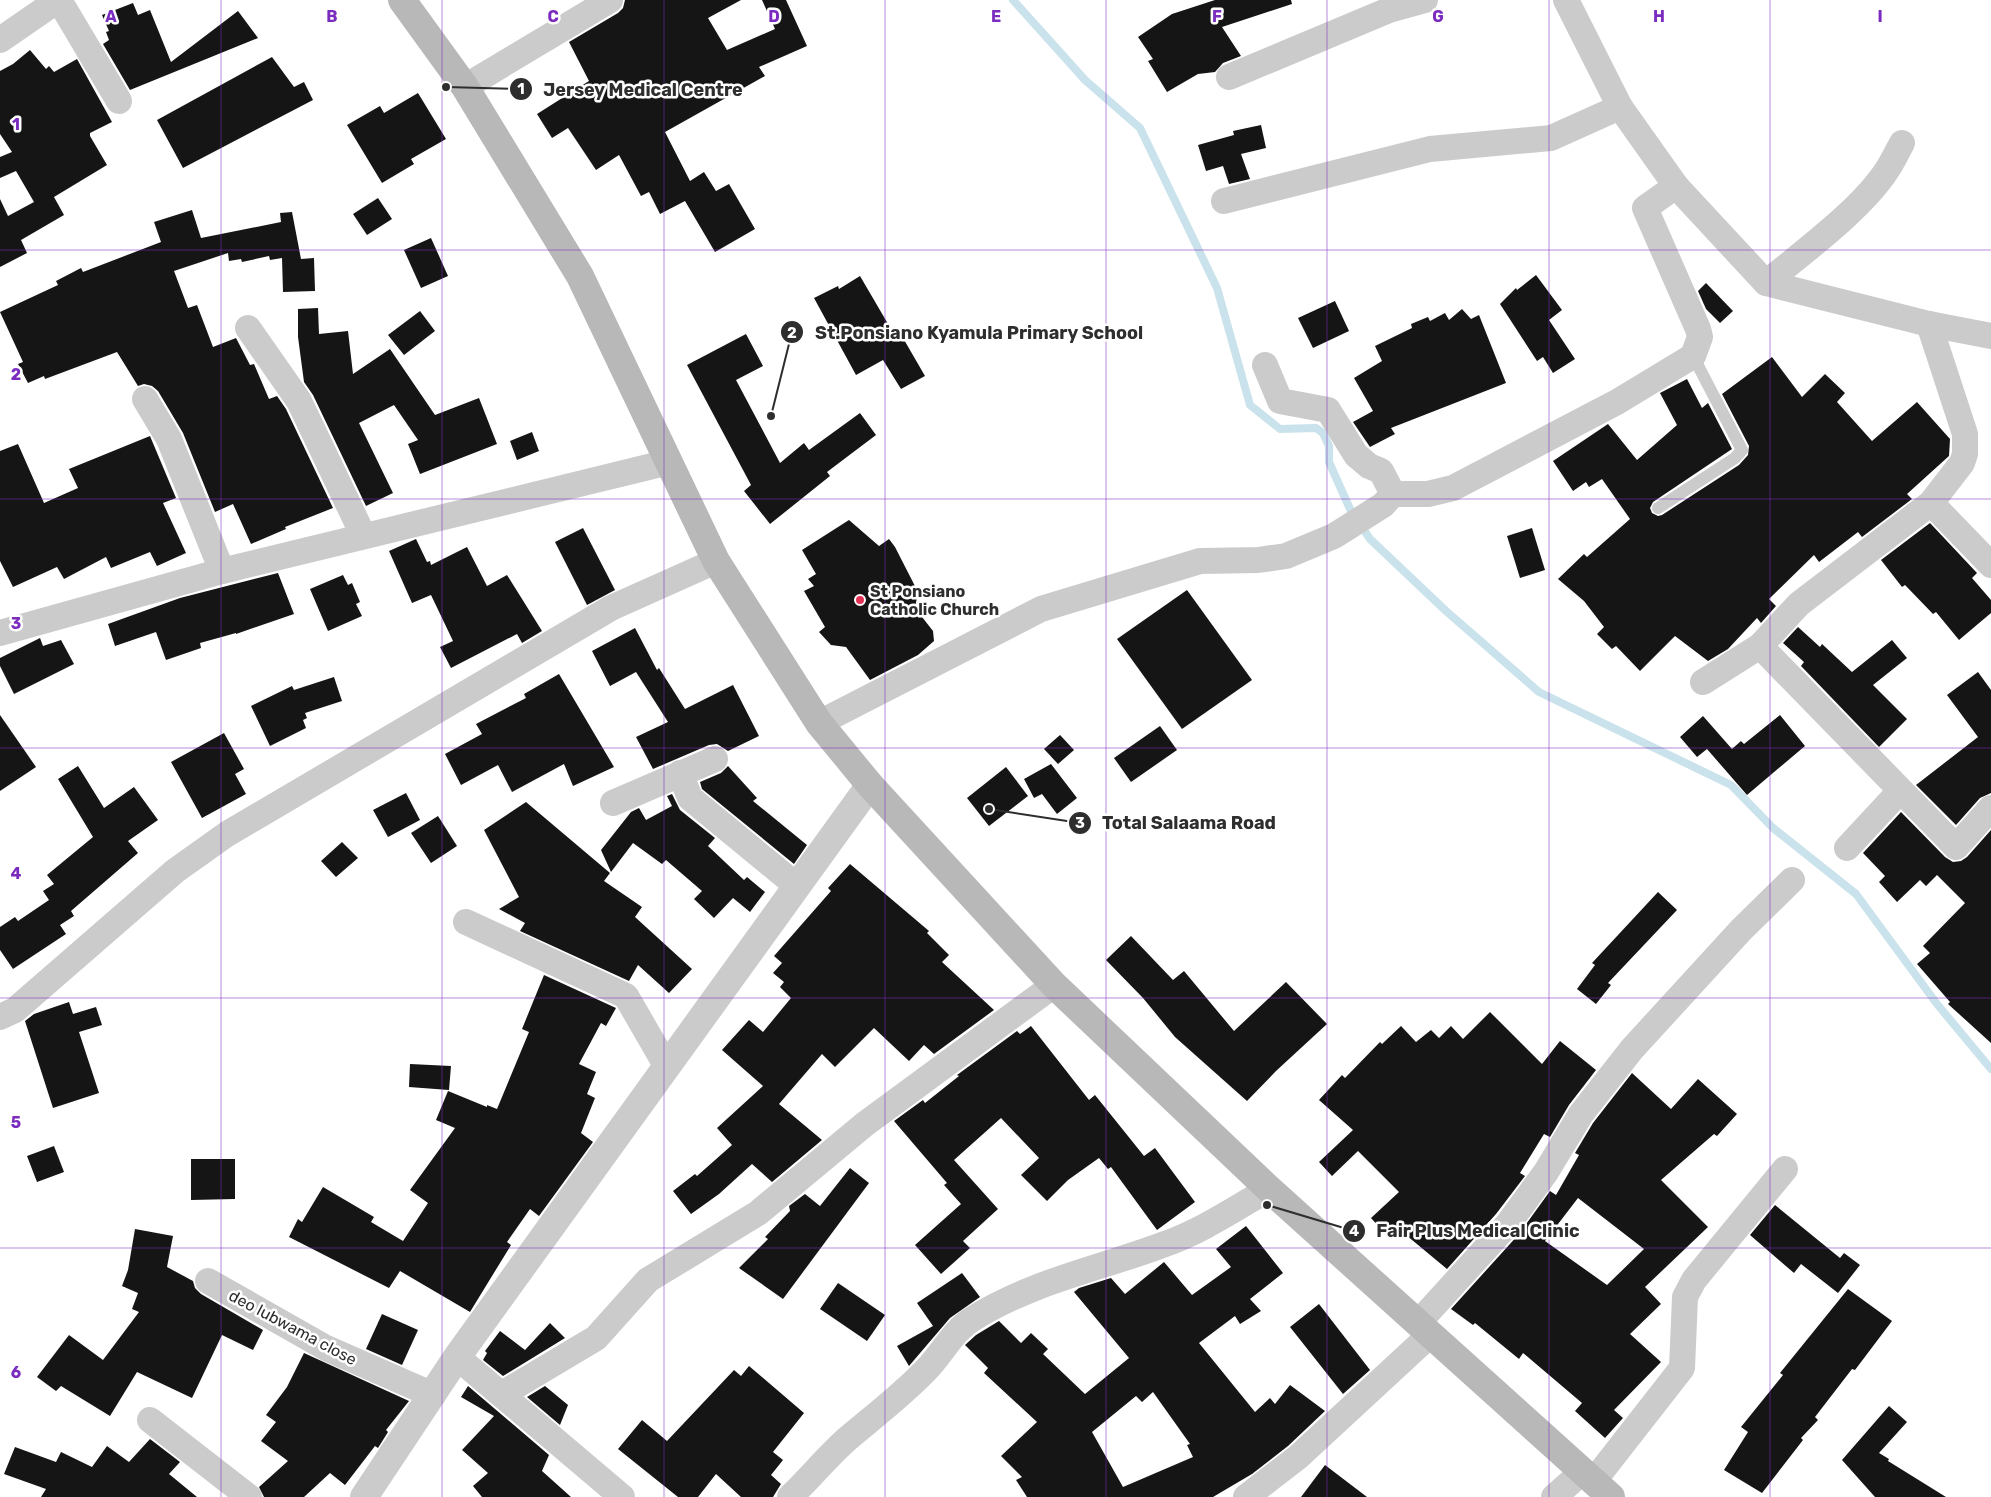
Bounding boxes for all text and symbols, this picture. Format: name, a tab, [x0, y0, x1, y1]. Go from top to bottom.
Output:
text: A	[105, 7, 117, 26]
text: B	[326, 7, 338, 26]
text: C	[547, 7, 559, 26]
text: D	[768, 7, 780, 26]
text: E	[991, 7, 1001, 26]
text: F	[1212, 7, 1222, 26]
text: G	[1432, 7, 1444, 26]
text: H	[1653, 7, 1665, 26]
text: I	[1877, 7, 1883, 26]
callout: Jersey Medical Centre	[508, 73, 753, 106]
text: Jersey Medical Centre	[543, 79, 743, 101]
text: 1	[517, 80, 525, 98]
text: 1	[12, 115, 20, 134]
callout: St.Ponsiano Kyamula Primary School	[780, 316, 1153, 349]
text: St.Ponsiano Kyamula Primary School	[815, 322, 1143, 344]
text: 2	[787, 324, 797, 342]
text: 2	[11, 365, 21, 384]
place label: St Ponsiano Catholic Church	[870, 582, 999, 619]
marker: St Ponsiano Catholic Church	[854, 594, 866, 606]
text: 3	[11, 614, 21, 633]
callout: Total Salaama Road	[1067, 807, 1286, 840]
text: Total Salaama Road	[1102, 812, 1276, 834]
text: 3	[1075, 814, 1085, 832]
text: 4	[11, 864, 22, 883]
text: 5	[11, 1113, 21, 1132]
callout: Fair Plus Medical Clinic	[1342, 1214, 1590, 1247]
text: Fair Plus Medical Clinic	[1376, 1220, 1580, 1242]
text: 4	[1349, 1222, 1359, 1240]
street label: deo lubwama close	[226, 1286, 360, 1369]
text: 6	[11, 1363, 21, 1382]

